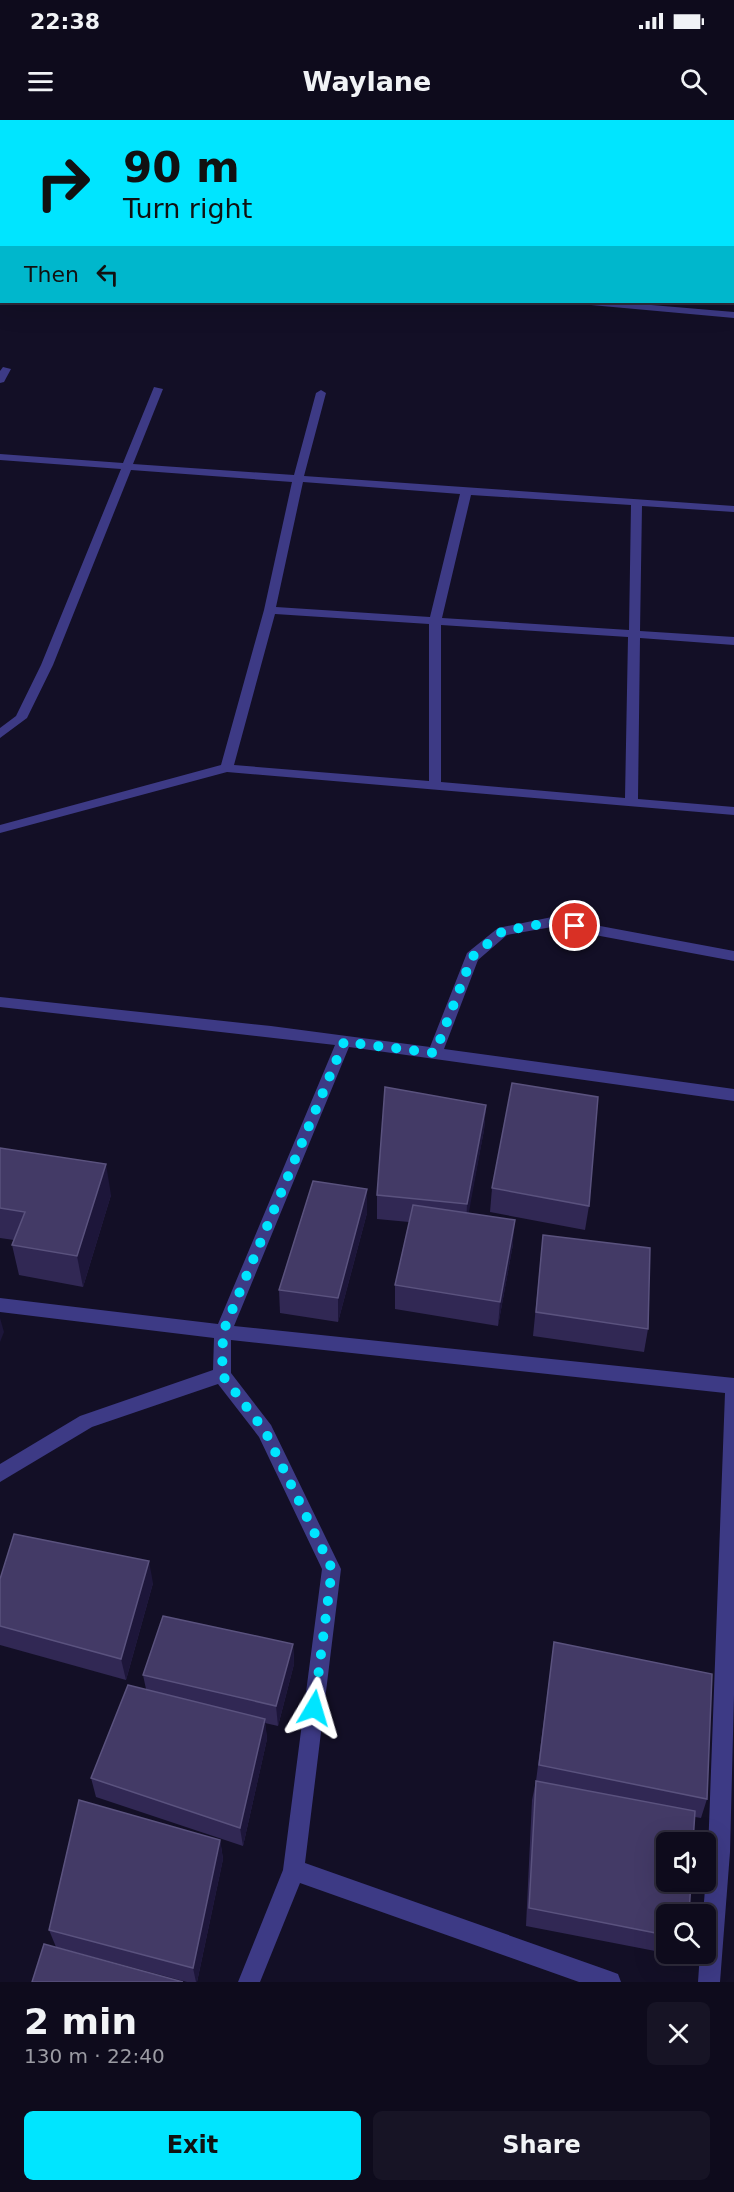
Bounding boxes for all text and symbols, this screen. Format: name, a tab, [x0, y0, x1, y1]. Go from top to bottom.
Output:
text: 22:38	[30, 9, 100, 34]
icon: menu	[24, 65, 57, 98]
icon: search	[677, 65, 710, 98]
text: Waylane	[303, 66, 431, 97]
text: 90 m	[123, 143, 240, 192]
icon: right	[24, 144, 102, 222]
text: Turn right	[123, 193, 252, 224]
icon: left	[91, 258, 124, 291]
text: Then	[24, 262, 79, 287]
pin	[549, 900, 600, 951]
icon: arrive	[558, 909, 591, 942]
position arrow	[282, 1676, 346, 1740]
map controls	[656, 1832, 716, 1964]
button: sound	[656, 1832, 716, 1892]
button: search	[656, 1904, 716, 1964]
text: 2 min	[24, 2001, 137, 2042]
button: close	[647, 2002, 710, 2065]
text: 130 m · 22:40	[24, 2044, 165, 2068]
button: Exit	[24, 2111, 361, 2180]
button: Share	[373, 2111, 710, 2180]

